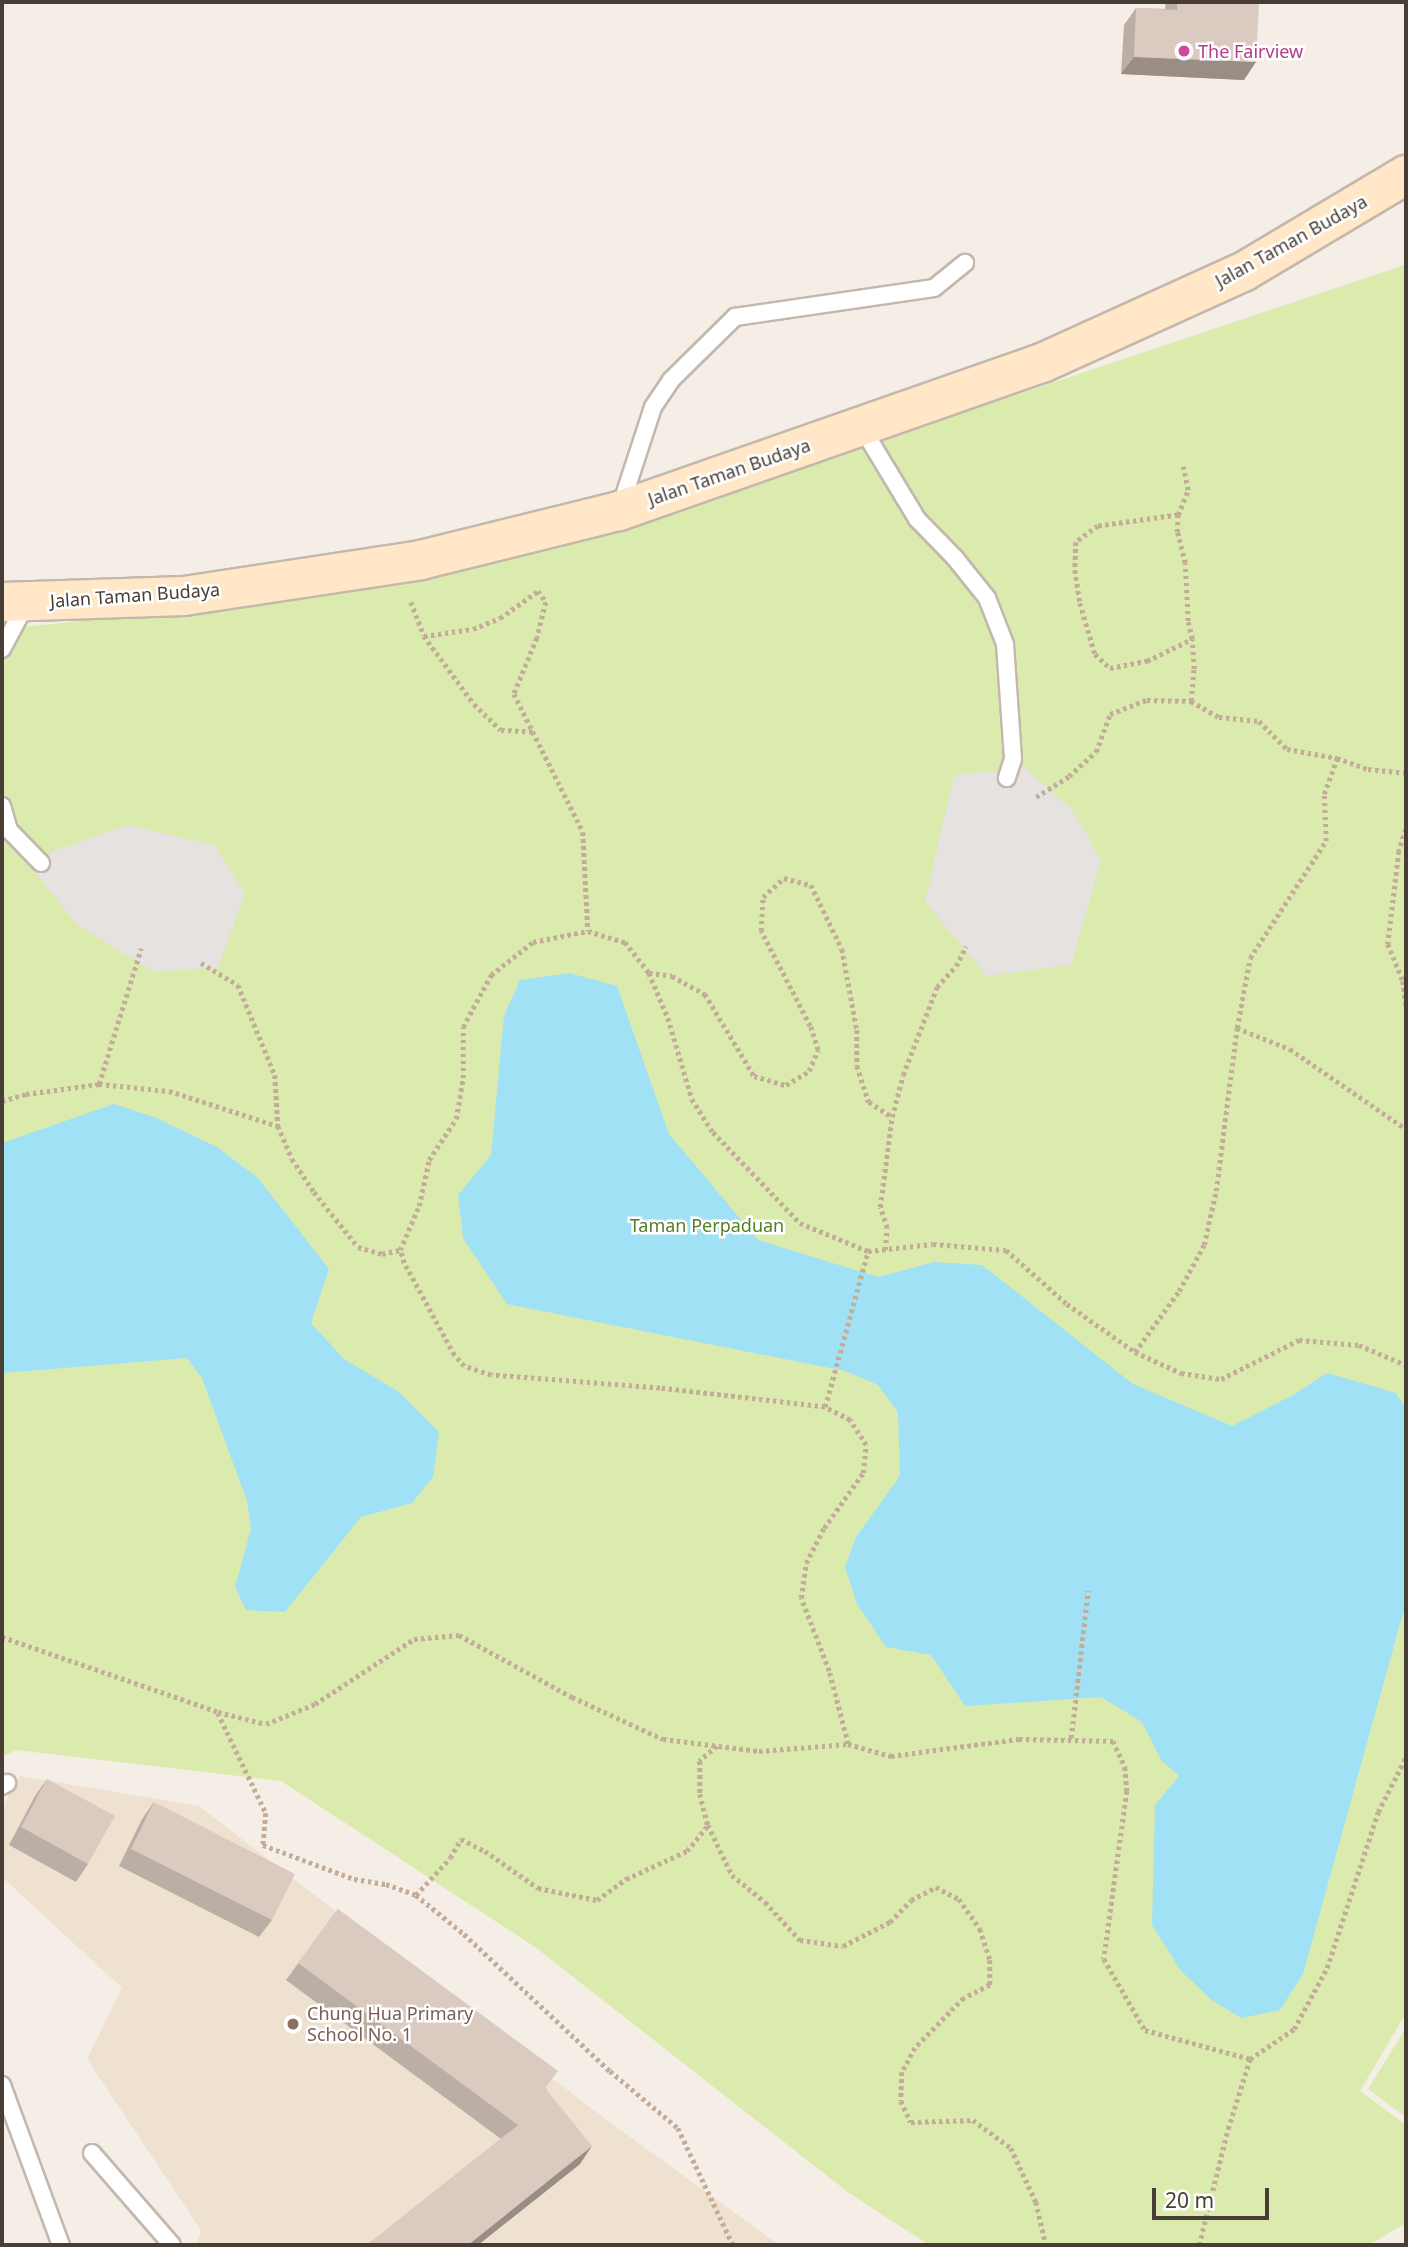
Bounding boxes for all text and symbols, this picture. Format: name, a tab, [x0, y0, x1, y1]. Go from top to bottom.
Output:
place label: The Fairview	[1198, 40, 1303, 62]
marker: The Fairview	[1176, 43, 1192, 59]
street label: Jalan Taman Budaya	[1211, 190, 1371, 292]
street label: Jalan Taman Budaya	[645, 434, 813, 510]
street label: Jalan Taman Budaya	[49, 578, 221, 612]
park label: Taman Perpaduan	[630, 1214, 784, 1236]
place label: Chung Hua Primary School No. 1	[307, 2003, 473, 2046]
marker: Chung Hua Primary School No. 1	[285, 2016, 301, 2032]
scale bar	[1156, 2174, 1273, 2218]
text: 20 m	[1165, 2186, 1214, 2214]

